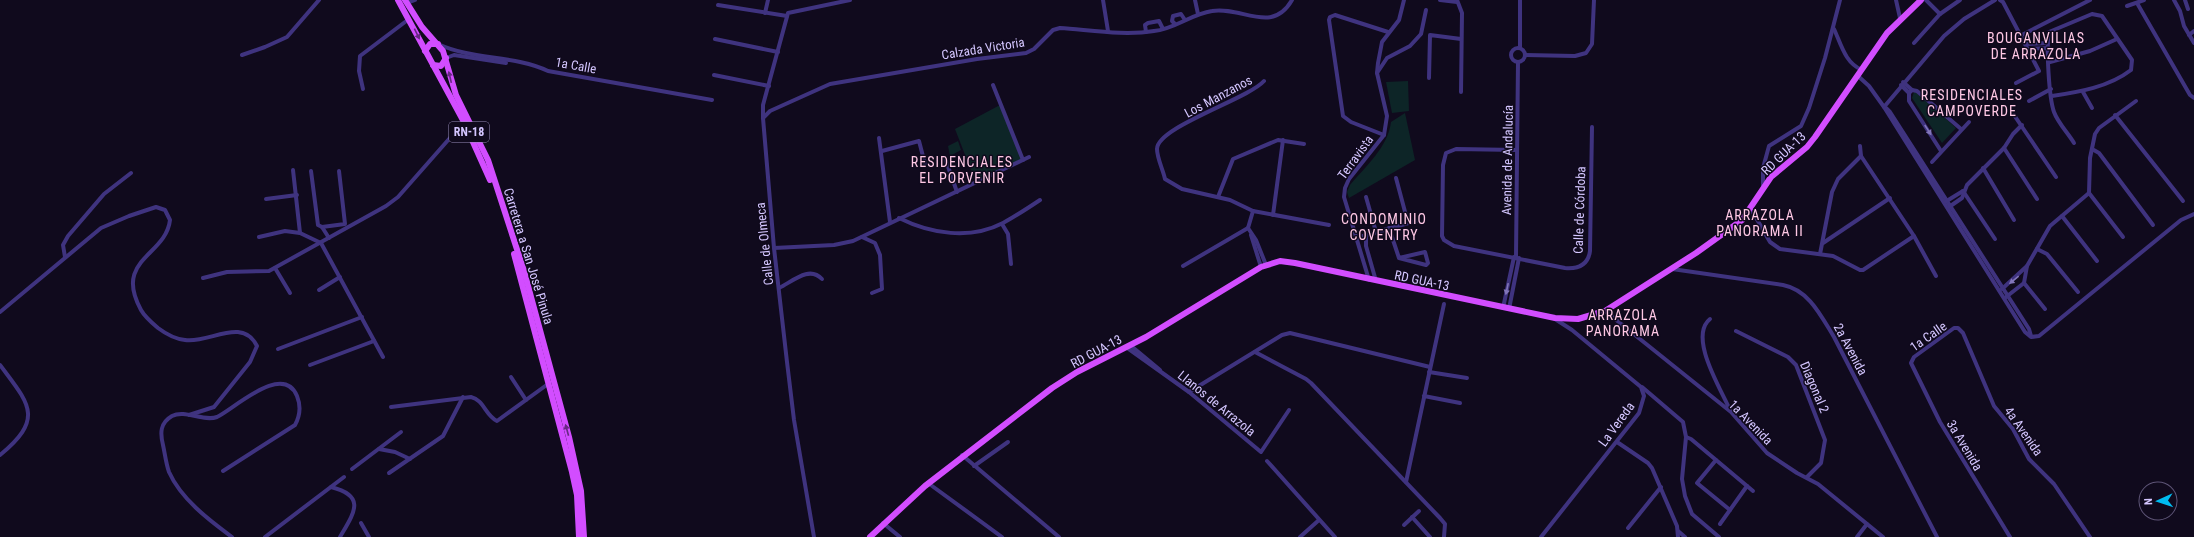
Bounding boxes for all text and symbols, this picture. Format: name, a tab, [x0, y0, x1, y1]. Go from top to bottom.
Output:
one-way arrow	[414, 28, 420, 40]
district label: BOUGANVILIAS DE ARRAZOLA	[1987, 30, 2085, 62]
street label: Calzada Victoria	[940, 35, 1026, 62]
street label: 1a Calle	[554, 55, 598, 76]
one-way arrow	[447, 71, 453, 83]
street label: Los Manzanos	[1182, 72, 1255, 121]
district label: RESIDENCIALES CAMPOVERDE	[1921, 87, 2023, 119]
street label: Avenida de Andalucía	[1499, 105, 1516, 215]
road number: RN-18	[449, 122, 489, 142]
one-way arrow	[1924, 124, 1931, 136]
street label: RD GUA-13	[1758, 129, 1809, 178]
street label: Terravista	[1334, 132, 1376, 182]
district label: RESIDENCIALES EL PORVENIR	[911, 154, 1013, 186]
street label: Calle de Córdoba	[1570, 166, 1589, 254]
street label: Carretera a San José Pinula	[501, 186, 556, 326]
street label: Calle de Olmeca	[753, 202, 776, 286]
district label: ARRAZOLA PANORAMA II	[1716, 207, 1804, 239]
district label: CONDOMINIO COVENTRY	[1341, 211, 1427, 243]
street label: RD GUA-13	[1393, 267, 1451, 294]
one-way arrow	[2009, 275, 2019, 284]
one-way arrow	[1504, 282, 1510, 295]
district label: ARRAZOLA PANORAMA	[1586, 307, 1660, 339]
street label: 1a Calle	[1907, 318, 1950, 354]
street label: 2a Avenida	[1831, 321, 1870, 378]
street label: RD GUA-13	[1068, 332, 1124, 371]
street label: Diagonal 2	[1797, 359, 1832, 415]
street label: Llanos de Arrazola	[1175, 368, 1258, 439]
street label: 1a Avenida	[1726, 397, 1776, 448]
street label: La Vereda	[1595, 399, 1637, 449]
street label: 4a Avenida	[2001, 404, 2046, 459]
street label: 3a Avenida	[1944, 417, 1986, 473]
one-way arrow	[564, 423, 570, 436]
north arrow	[2138, 481, 2178, 521]
text: N	[2142, 498, 2155, 505]

